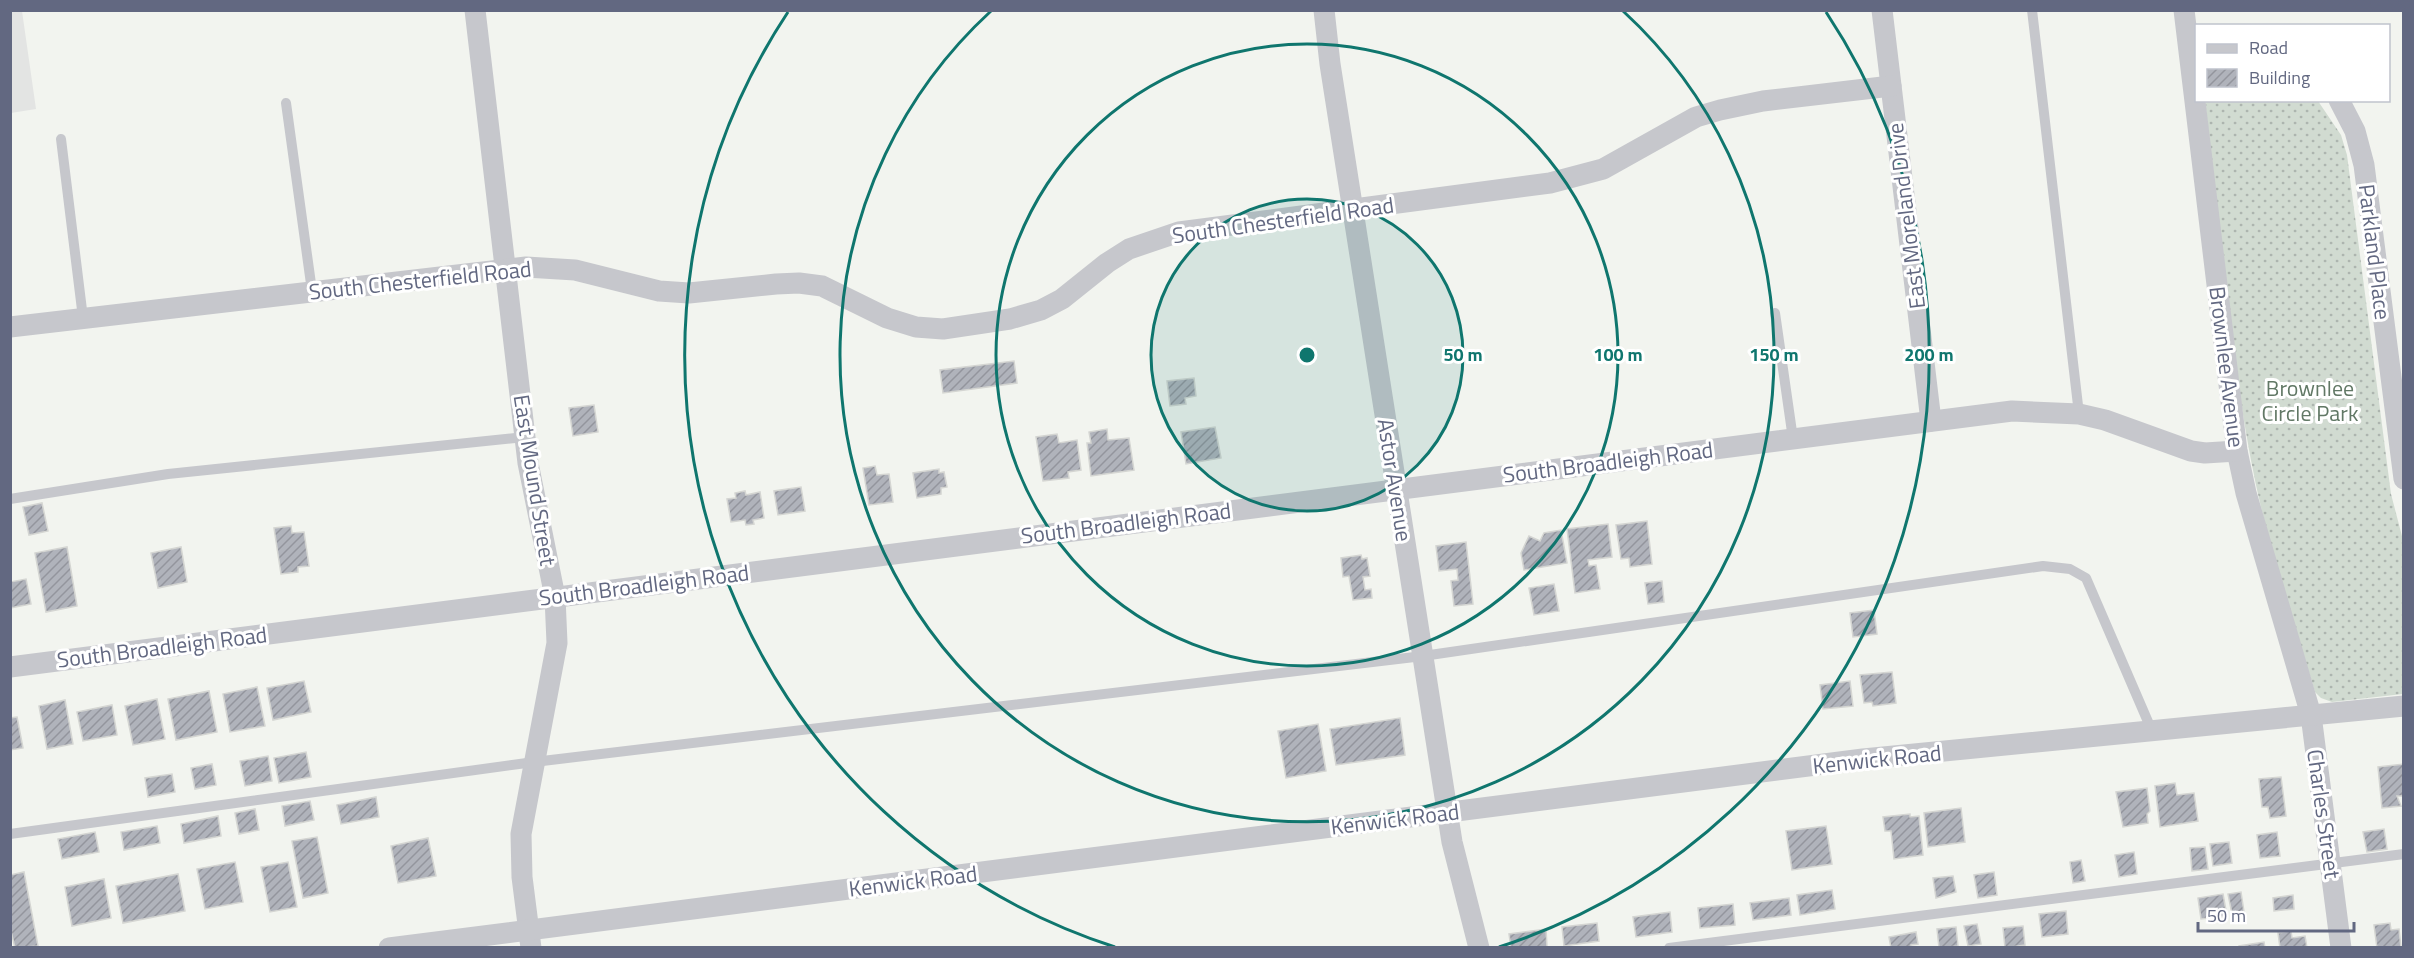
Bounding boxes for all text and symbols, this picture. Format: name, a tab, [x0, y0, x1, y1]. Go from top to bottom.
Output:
legend	[2195, 24, 2390, 102]
text: Road	[2249, 34, 2288, 61]
text: Building	[2249, 64, 2310, 91]
street label: East Moreland Drive	[1878, 121, 1934, 311]
street label: Parkland Place	[2350, 182, 2400, 322]
street label: South Chesterfield Road	[1170, 188, 1396, 252]
street label: South Chesterfield Road	[307, 251, 533, 309]
street label: Brownlee Avenue	[2200, 285, 2254, 449]
text: 50 m	[1443, 341, 1483, 368]
text: 100 m	[1593, 341, 1643, 368]
text: 150 m	[1749, 341, 1799, 368]
text: 200 m	[1904, 341, 1954, 368]
centre of rings	[1297, 345, 1317, 365]
park label: Brownlee Circle Park	[2262, 371, 2359, 430]
street label: East Mound Street	[505, 392, 565, 568]
street label: Astor Avenue	[1369, 416, 1421, 544]
street label: South Broadleigh Road	[1501, 432, 1715, 492]
street label: South Broadleigh Road	[1019, 493, 1233, 553]
street label: South Broadleigh Road	[537, 555, 751, 615]
street label: South Broadleigh Road	[55, 617, 269, 677]
street label: Kenwick Road	[1811, 735, 1943, 783]
street label: Charles Street	[2298, 747, 2350, 881]
street label: Kenwick Road	[1329, 794, 1461, 844]
street label: Kenwick Road	[847, 856, 979, 906]
scale bar	[2198, 895, 2354, 933]
text: 50 m	[2207, 902, 2246, 929]

